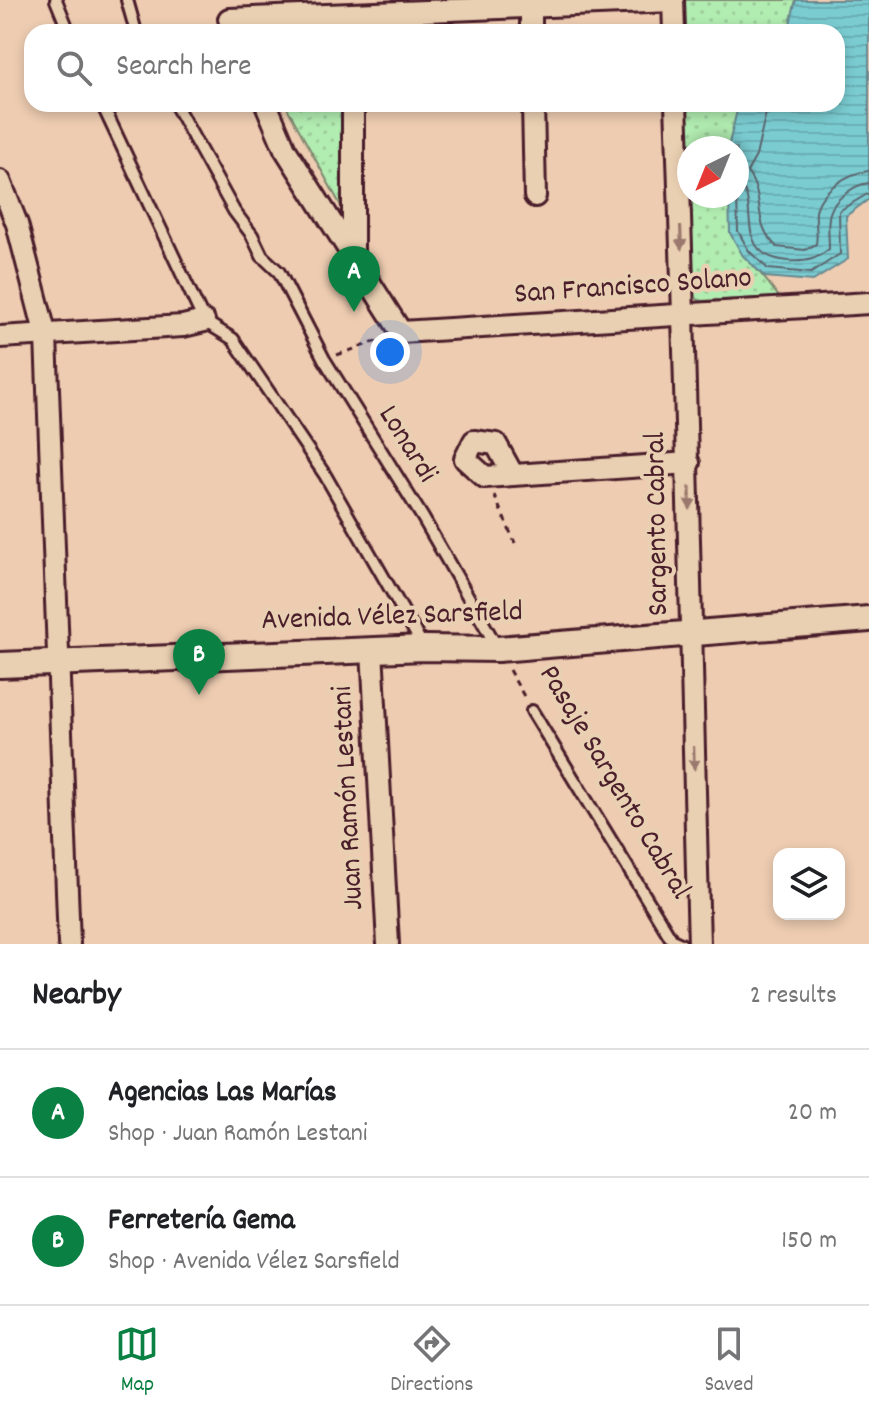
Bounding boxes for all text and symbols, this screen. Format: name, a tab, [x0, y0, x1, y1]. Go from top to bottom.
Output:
search box	[24, 24, 845, 112]
icon: search	[52, 46, 96, 90]
text: Search here	[116, 47, 252, 90]
north arrow	[677, 136, 749, 208]
one-way arrow	[675, 226, 688, 251]
pin: A	[328, 246, 380, 312]
street label: San Francisco Solano	[513, 258, 753, 318]
your location	[370, 332, 410, 372]
street label: Lonardi	[365, 398, 447, 492]
street label: Sargento Cabral	[636, 432, 682, 616]
one-way arrow	[683, 486, 696, 511]
street label: Avenida Vélez Sarsfield	[260, 592, 524, 644]
pin: B	[173, 629, 225, 695]
street label: Pasaje Sargento Cabral	[526, 658, 700, 908]
street label: Juan Ramón Lestani	[323, 685, 377, 911]
one-way arrow	[687, 746, 700, 771]
map controls	[773, 848, 845, 920]
button: layers	[773, 848, 845, 920]
text: Nearby	[32, 972, 121, 1021]
text: 2 results	[750, 978, 837, 1015]
text: Agencias Las Marías	[108, 1073, 337, 1116]
text: A	[51, 1095, 65, 1132]
text: 20 m	[788, 1095, 837, 1132]
text: Shop · Juan Ramón Lestani	[108, 1116, 367, 1153]
text: Ferretería Gema	[108, 1201, 295, 1244]
text: B	[52, 1223, 64, 1260]
text: 150 m	[781, 1223, 837, 1260]
text: Shop · Avenida Vélez Sarsfield	[108, 1244, 400, 1281]
tab: Map	[115, 1322, 159, 1401]
tab: Directions	[390, 1322, 474, 1401]
tab: Saved	[704, 1322, 754, 1401]

